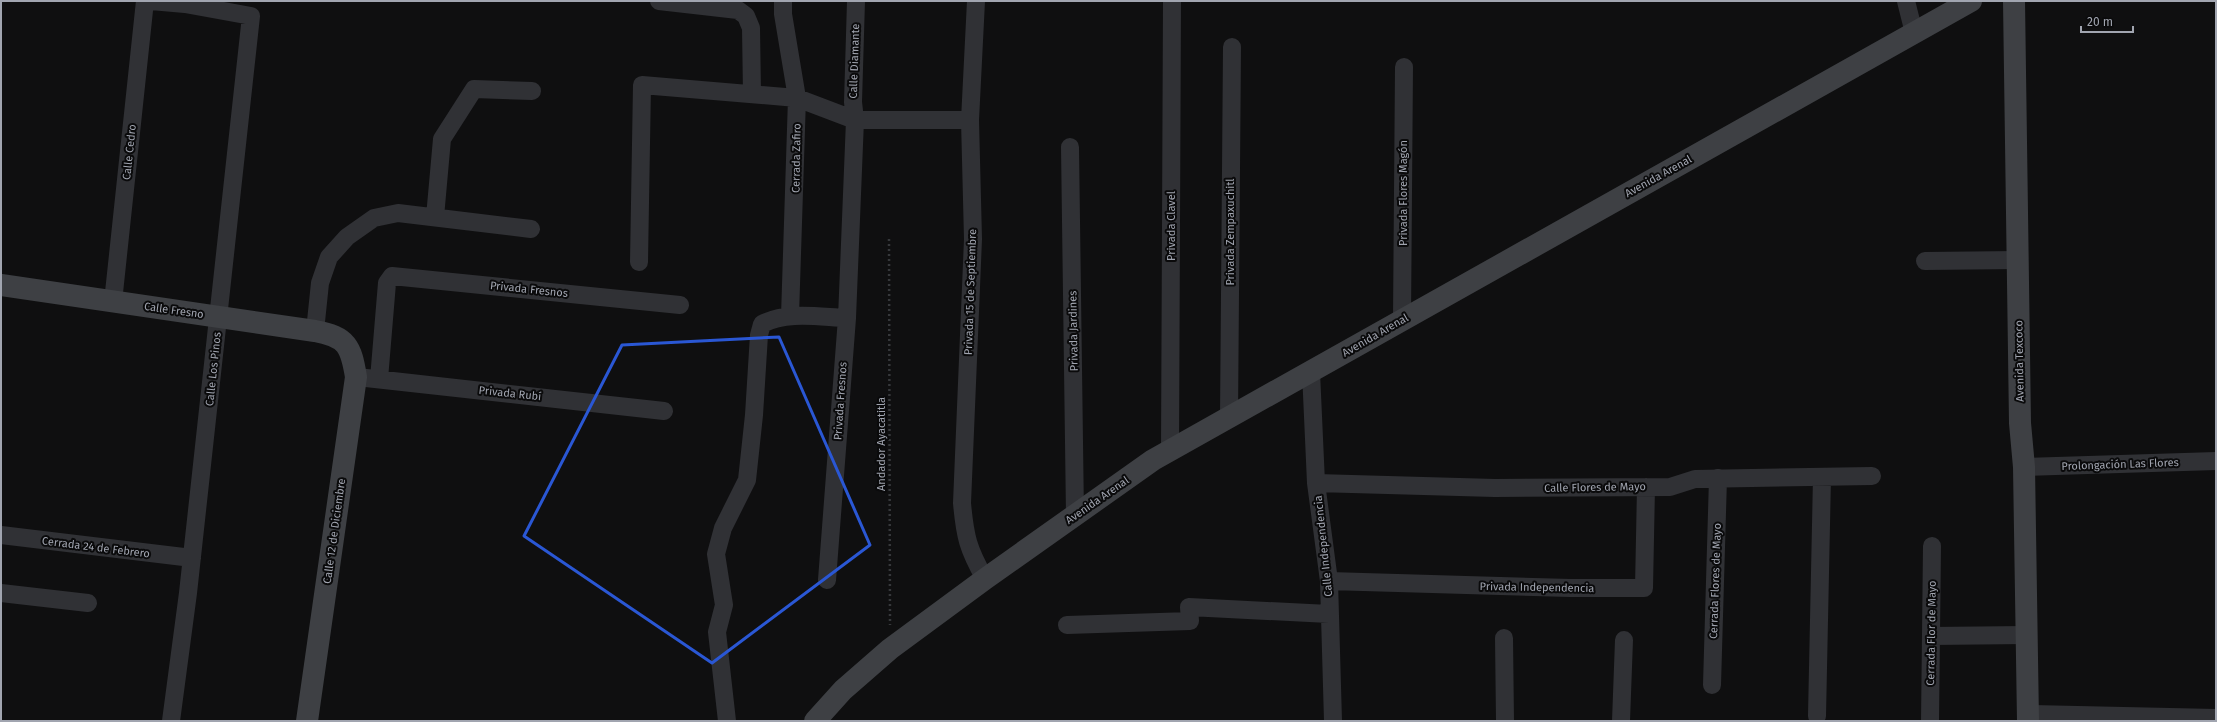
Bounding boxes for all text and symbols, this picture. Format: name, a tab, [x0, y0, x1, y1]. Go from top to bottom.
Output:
scale bar	[2081, 8, 2133, 34]
text: 20 m	[2087, 15, 2113, 29]
street label: Calle Diamante	[847, 23, 862, 99]
street label: Calle Cedro	[120, 123, 139, 181]
street label: Cerrada Zafiro	[789, 123, 804, 193]
street label: Privada Flores Magón	[1397, 140, 1410, 246]
street label: Avenida Arenal	[1623, 153, 1694, 200]
street label: Privada Zempaxuchitl	[1224, 178, 1237, 286]
street label: Privada Clavel	[1165, 191, 1178, 261]
street label: Privada 15 de Septiembre	[962, 229, 979, 355]
street label: Privada Fresnos	[489, 279, 569, 300]
street label: Privada Jardines	[1066, 291, 1081, 371]
street label: Calle Fresno	[143, 300, 205, 321]
street label: Avenida Arenal	[1340, 311, 1411, 360]
street label: Avenida Texcoco	[2012, 320, 2027, 402]
street label: Calle Los Pinos	[203, 331, 224, 407]
street label: Privada Fresnos	[831, 362, 850, 441]
street label: Privada Rubí	[478, 384, 542, 403]
street label: Andador Ayacatitla	[875, 397, 888, 491]
street label: Prolongación Las Flores	[2061, 456, 2179, 473]
street label: Avenida Arenal	[1063, 474, 1132, 527]
street label: Calle 12 de Diciembre	[321, 478, 348, 585]
street label: Calle Flores de Mayo	[1544, 480, 1646, 495]
street label: Calle Independencia	[1312, 495, 1335, 597]
street label: Cerrada Flores de Mayo	[1707, 523, 1724, 639]
street label: Cerrada 24 de Febrero	[41, 534, 151, 561]
street label: Privada Independencia	[1479, 580, 1595, 595]
street label: Cerrada Flor de Mayo	[1924, 580, 1939, 686]

